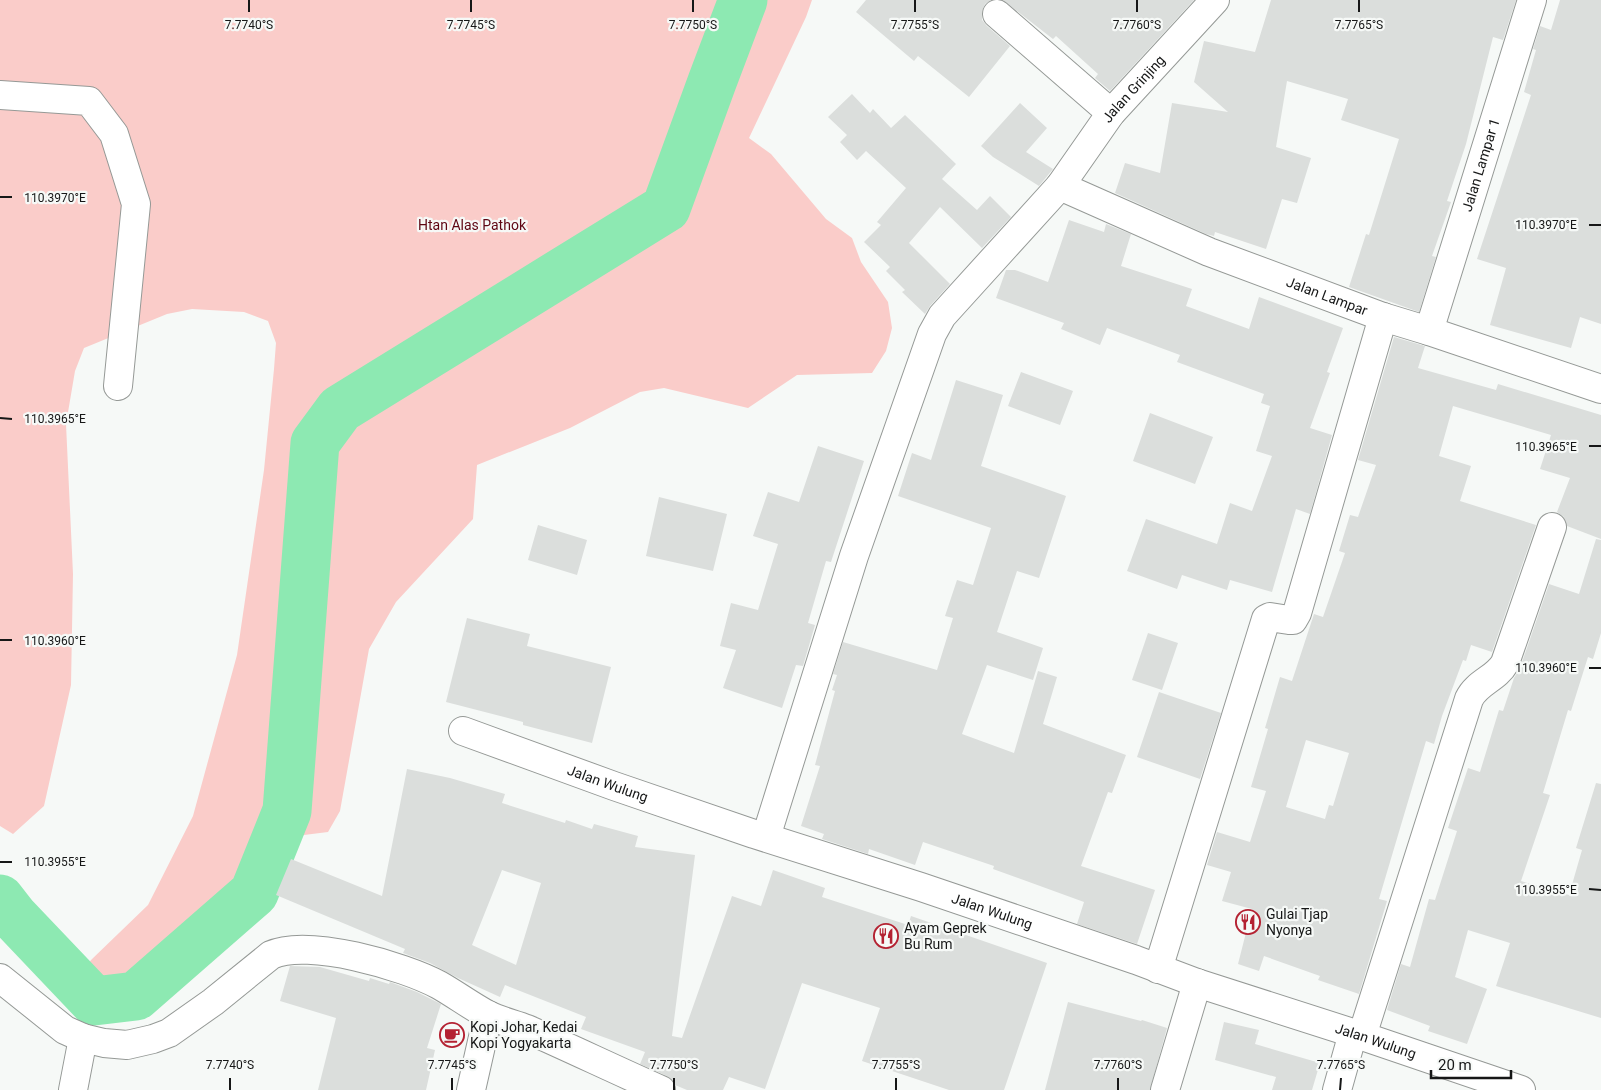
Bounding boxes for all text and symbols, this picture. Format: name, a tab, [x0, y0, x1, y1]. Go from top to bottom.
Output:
text: 7.7740°S	[225, 18, 273, 32]
text: 7.7745°S	[447, 18, 495, 32]
text: 7.7750°S	[669, 18, 717, 32]
text: 7.7755°S	[891, 18, 939, 32]
text: 7.7760°S	[1113, 18, 1161, 32]
text: 7.7765°S	[1335, 18, 1383, 32]
street label: Jalan Grinjing	[1099, 52, 1168, 126]
street label: Jalan Lampar 1	[1459, 116, 1503, 213]
text: 110.3970°E	[24, 191, 86, 205]
park label: Htan Alas Pathok	[418, 217, 527, 233]
text: 110.3970°E	[1515, 218, 1577, 232]
street label: Jalan Lampar	[1284, 274, 1370, 319]
text: 110.3965°E	[24, 412, 86, 426]
text: 110.3965°E	[1515, 440, 1577, 454]
text: 110.3960°E	[24, 634, 86, 648]
text: 110.3960°E	[1515, 661, 1577, 675]
street label: Jalan Wulung	[565, 762, 650, 805]
text: 110.3955°E	[24, 855, 86, 869]
text: 110.3955°E	[1515, 883, 1577, 897]
street label: Jalan Wulung	[950, 890, 1035, 932]
place label: Gulai Tjap Nyonya	[1266, 906, 1328, 938]
restaurant icon: Gulai Tjap Nyonya	[1235, 909, 1261, 935]
place label: Ayam Geprek Bu Rum	[904, 920, 988, 952]
restaurant icon: Ayam Geprek Bu Rum	[873, 923, 899, 949]
place label: Kopi Johar, Kedai Kopi Yogyakarta	[470, 1019, 577, 1051]
street label: Jalan Wulung	[1333, 1020, 1418, 1062]
cafe icon: Kopi Johar, Kedai Kopi Yogyakarta	[439, 1022, 465, 1048]
scale bar	[1431, 1048, 1511, 1080]
text: 20 m	[1438, 1056, 1472, 1074]
text: 7.7740°S	[206, 1058, 254, 1072]
text: 7.7745°S	[428, 1058, 476, 1072]
text: 7.7750°S	[650, 1058, 698, 1072]
text: 7.7755°S	[872, 1058, 920, 1072]
text: 7.7760°S	[1094, 1058, 1142, 1072]
text: 7.7765°S	[1317, 1058, 1365, 1072]

